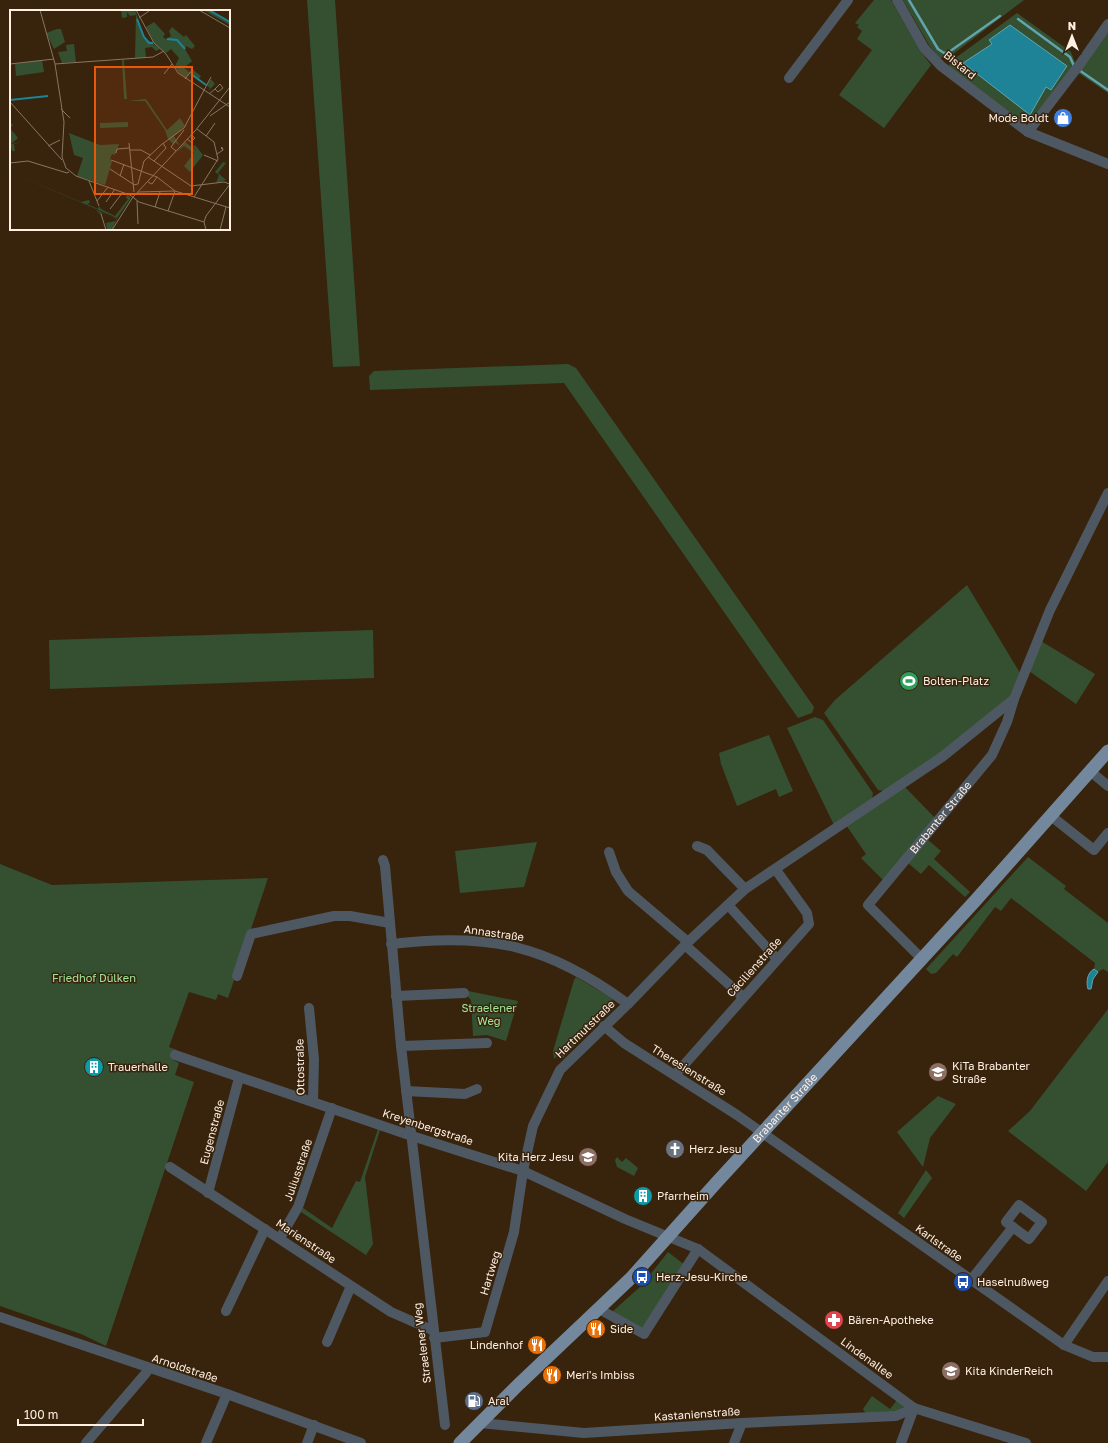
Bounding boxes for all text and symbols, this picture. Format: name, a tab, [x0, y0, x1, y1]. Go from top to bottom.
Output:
inset map	[10, 10, 230, 230]
north arrow	[1052, 16, 1092, 56]
text: N	[1068, 19, 1076, 32]
street label: Bistard	[942, 48, 979, 82]
shop icon: Mode Boldt	[1052, 107, 1074, 129]
place label: Mode Boldt	[989, 111, 1049, 124]
sports icon: Bolten-Platz	[898, 670, 920, 692]
place label: Bolten-Platz	[923, 674, 989, 687]
street label: Brabanter Straße	[906, 778, 974, 856]
street label: Annastraße	[463, 922, 525, 943]
street label: Cäcilienstraße	[723, 934, 784, 999]
park label: Friedhof Dülken	[52, 971, 136, 984]
street label: Hartmutstraße	[552, 997, 617, 1060]
park label: Straelener Weg	[461, 1001, 517, 1027]
street label: Ottostraße	[293, 1038, 306, 1096]
street label: Theresienstraße	[649, 1041, 729, 1098]
building icon: Trauerhalle	[83, 1056, 105, 1078]
place label: KiTa Brabanter Straße	[952, 1059, 1031, 1085]
place label: Trauerhalle	[108, 1060, 168, 1073]
school or university icon: KiTa Brabanter Straße	[927, 1061, 949, 1083]
street label: Brabanter Straße	[749, 1070, 820, 1145]
street label: Eugenstraße	[197, 1098, 226, 1166]
street label: Kreyenbergstraße	[381, 1106, 475, 1147]
street label: Juliusstraße	[281, 1137, 314, 1203]
church icon: Herz Jesu	[664, 1138, 686, 1160]
place label: Herz Jesu	[689, 1142, 741, 1155]
school or university icon: Kita Herz Jesu	[577, 1146, 599, 1168]
place label: Kita Herz Jesu	[498, 1150, 574, 1163]
building icon: Pfarrheim	[632, 1185, 654, 1207]
place label: Pfarrheim	[657, 1189, 709, 1202]
street label: Marienstraße	[274, 1216, 339, 1265]
street label: Karlstraße	[913, 1221, 965, 1264]
street label: Hartweg	[477, 1249, 502, 1297]
bus stop icon: Herz-Jesu-Kirche	[631, 1266, 653, 1288]
place label: Herz-Jesu-Kirche	[656, 1270, 748, 1283]
bus stop icon: Haselnußweg	[952, 1271, 974, 1293]
place label: Haselnußweg	[977, 1275, 1049, 1288]
street label: Straelener Weg	[410, 1302, 433, 1384]
pharmacy icon: Bären-Apotheke	[823, 1309, 845, 1331]
place label: Bären-Apotheke	[848, 1313, 934, 1326]
restaurant icon: Side	[585, 1318, 607, 1340]
place label: Side	[610, 1322, 633, 1335]
restaurant icon: Lindenhof	[526, 1334, 548, 1356]
street label: Lindenallee	[838, 1334, 896, 1381]
place label: Lindenhof	[470, 1338, 523, 1351]
street label: Arnoldstraße	[151, 1351, 220, 1384]
school or university icon: Kita KinderReich	[940, 1360, 962, 1382]
restaurant icon: Meri's Imbiss	[541, 1364, 563, 1386]
place label: Kita KinderReich	[965, 1364, 1053, 1377]
place label: Meri's Imbiss	[566, 1368, 635, 1381]
fuel station icon: Aral	[463, 1390, 485, 1412]
place label: Aral	[488, 1394, 510, 1407]
scale bar	[18, 1401, 143, 1427]
street label: Kastanienstraße	[653, 1404, 741, 1423]
text: 100 m	[24, 1407, 58, 1422]

